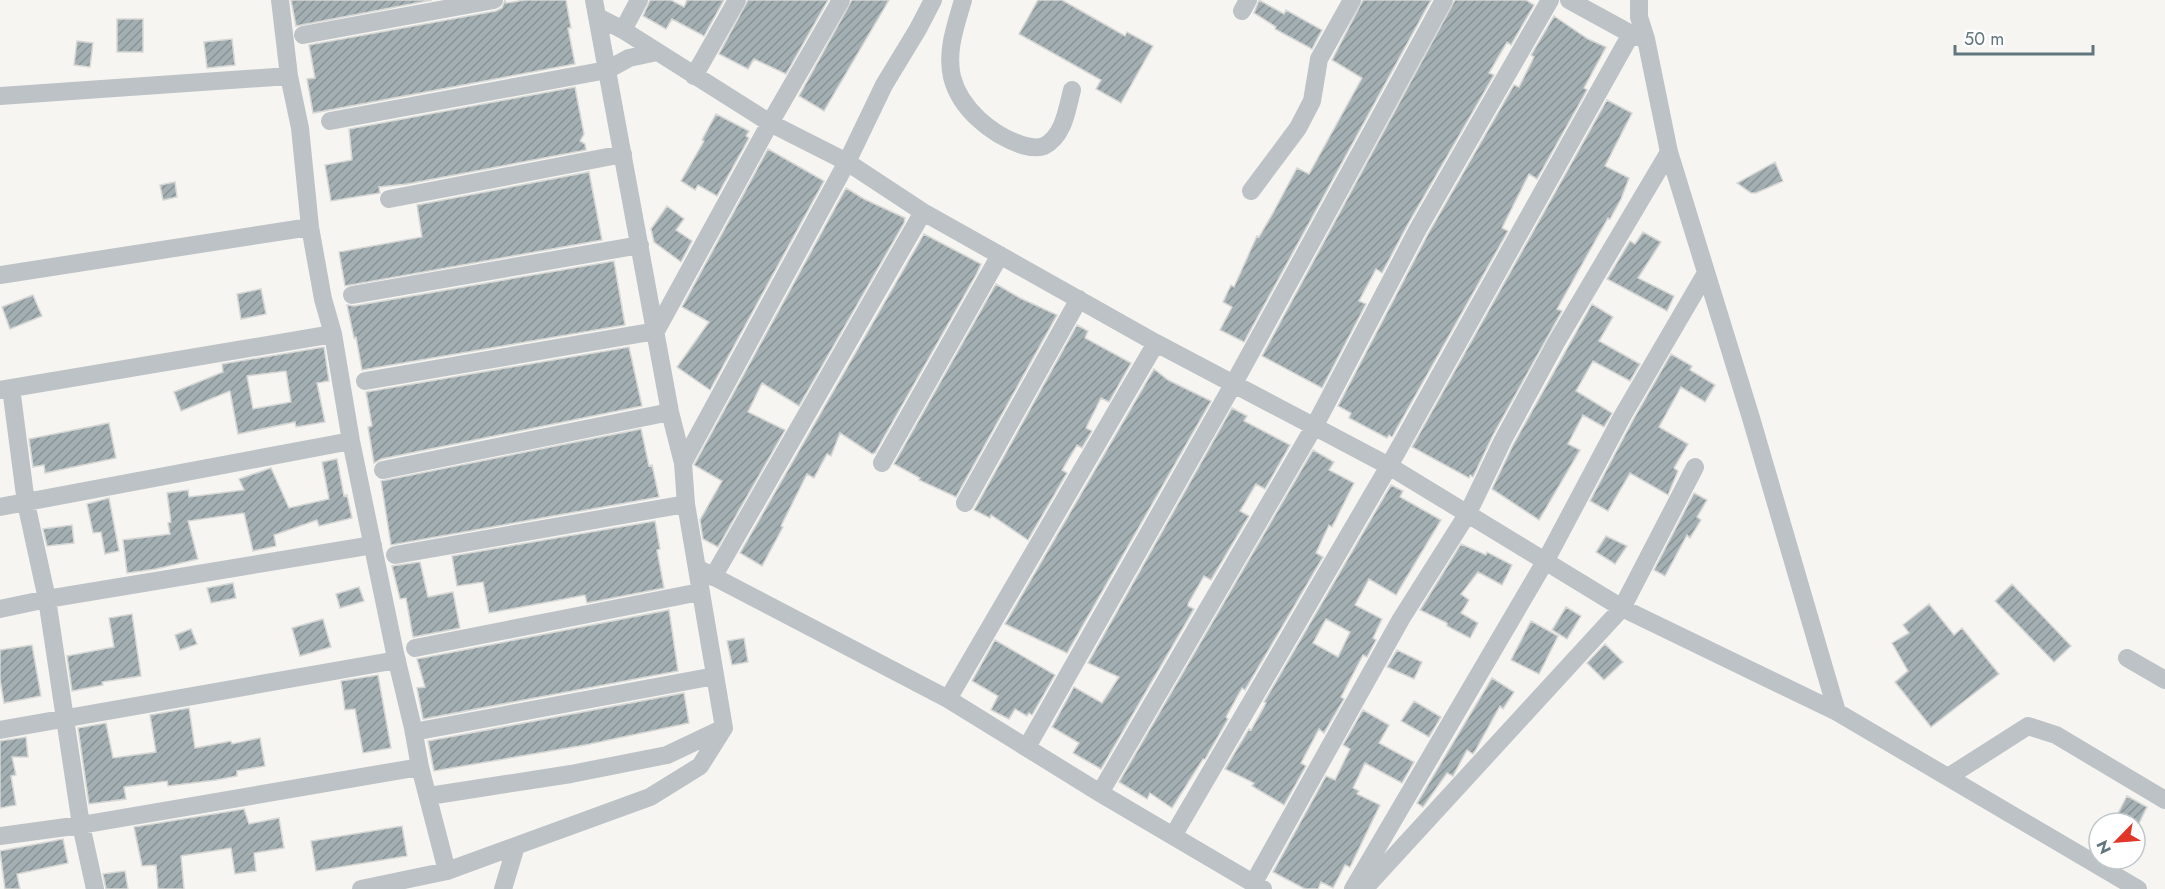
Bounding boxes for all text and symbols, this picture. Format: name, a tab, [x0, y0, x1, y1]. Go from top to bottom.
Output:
scale bar	[1955, 18, 2093, 56]
text: 50 m	[1964, 26, 2004, 52]
north arrow	[2087, 811, 2147, 871]
text: N	[2091, 837, 2117, 858]

